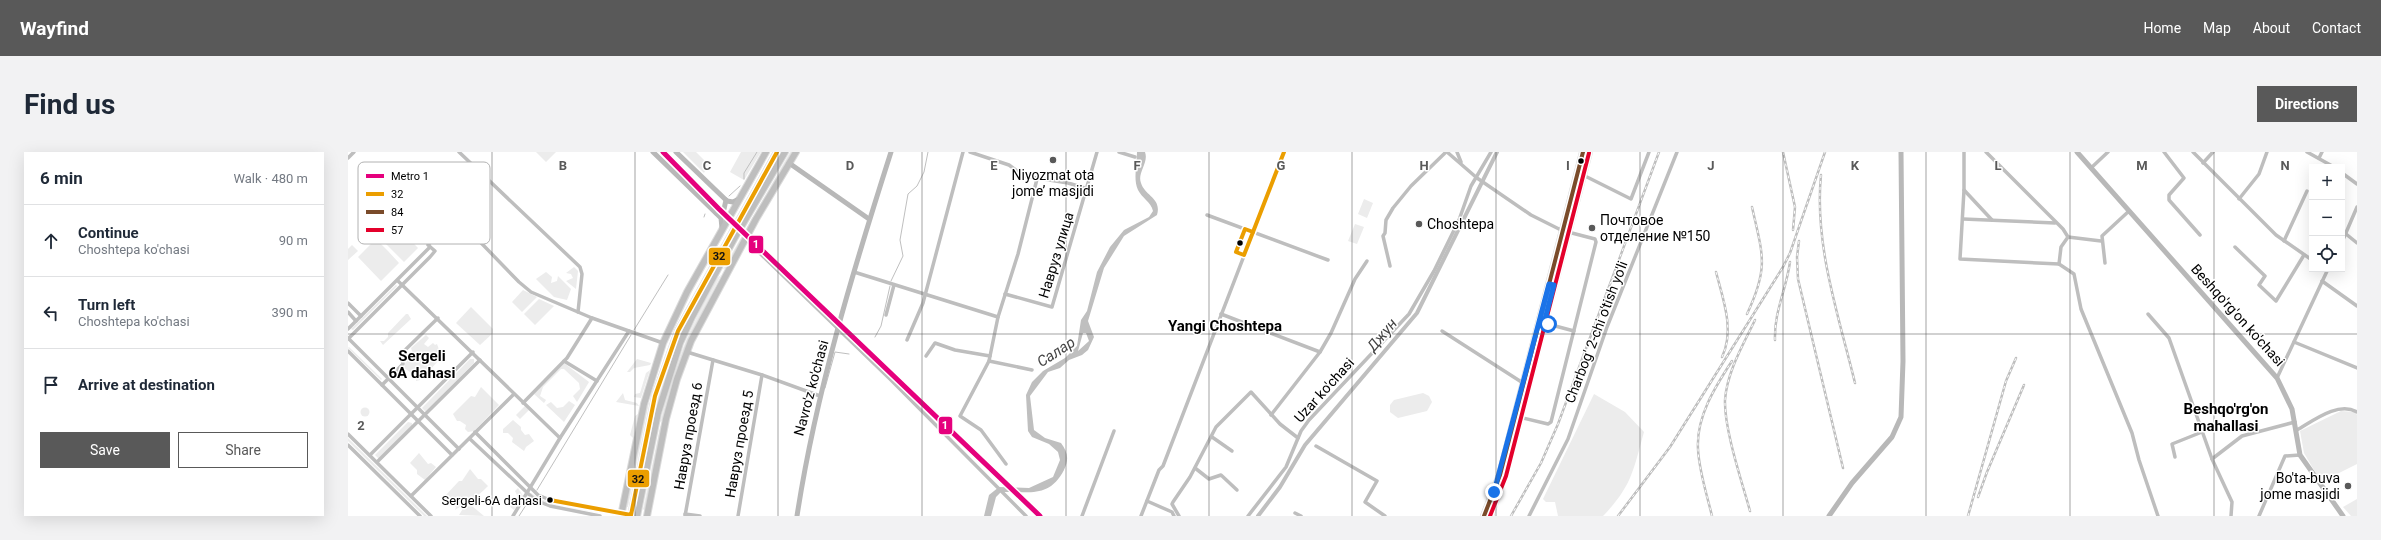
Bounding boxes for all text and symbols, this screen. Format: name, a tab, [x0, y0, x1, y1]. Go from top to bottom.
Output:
text: Wayfind	[20, 17, 89, 40]
text: Home	[2143, 20, 2181, 36]
text: Map	[2203, 20, 2231, 36]
text: About	[2253, 20, 2290, 36]
text: Contact	[2312, 20, 2361, 36]
button: Directions	[2257, 86, 2357, 122]
text: Find us	[24, 88, 115, 121]
marker: Niyozmat ota jome’ masjidi	[1048, 155, 1058, 165]
unlabelled marker	[1576, 156, 1586, 166]
text: B	[559, 158, 567, 173]
text: C	[703, 158, 712, 173]
text: D	[846, 158, 854, 173]
text: E	[990, 158, 998, 173]
text: F	[1133, 158, 1141, 173]
text: G	[1277, 158, 1286, 173]
text: H	[1419, 158, 1429, 173]
text: I	[1566, 158, 1570, 173]
text: J	[1707, 158, 1715, 173]
text: K	[1851, 158, 1860, 173]
text: L	[1994, 158, 2002, 173]
text: M	[2136, 158, 2148, 173]
text: N	[2280, 158, 2290, 173]
legend	[358, 162, 490, 244]
map controls	[2309, 164, 2345, 272]
button: +	[2309, 164, 2345, 200]
place label: Niyozmat ota jome’ masjidi	[1011, 167, 1094, 199]
text: 6 min	[40, 168, 83, 188]
text: Metro 1	[391, 170, 429, 183]
text: Walk · 480 m	[233, 171, 308, 186]
text: 32	[391, 188, 403, 201]
button: −	[2309, 200, 2345, 236]
text: 84	[391, 206, 403, 219]
street label: Навруз улица	[1035, 210, 1077, 300]
place label: Почтовое отделение №150	[1600, 212, 1711, 244]
place label: Choshtepa	[1427, 216, 1494, 232]
marker: Choshtepa	[1414, 219, 1424, 229]
marker: Почтовое отделение №150	[1587, 223, 1597, 233]
text: Continue	[78, 224, 139, 242]
text: 57	[391, 224, 403, 237]
icon: ahead	[40, 230, 62, 252]
text: 90 m	[279, 233, 308, 248]
line badge: 1	[748, 235, 764, 254]
button: locate	[2309, 236, 2345, 272]
text: 1	[753, 238, 759, 251]
unlabelled marker	[1235, 238, 1245, 248]
text: Choshtepa ko'chasi	[78, 242, 190, 257]
line badge: 32	[708, 247, 731, 266]
text: 32	[713, 250, 725, 263]
street label: Charbog' 2-chi o'tish yo'li	[1561, 259, 1631, 405]
street label: Beshqo'rg'on ko'chasi	[2188, 261, 2288, 369]
text: Turn left	[78, 296, 135, 314]
icon: left	[40, 302, 62, 324]
text: 390 m	[271, 305, 308, 320]
text: Choshtepa ko'chasi	[78, 314, 190, 329]
water label: Джун	[1362, 315, 1401, 356]
route start	[1539, 315, 1557, 333]
district label: Yangi Choshtepa	[1168, 317, 1282, 335]
water label: Салар	[1034, 333, 1078, 371]
street label: Navro'z ko'chasi	[791, 338, 831, 438]
district label: Sergeli 6A dahasi	[389, 347, 456, 382]
street label: Uzar ko'chasi	[1291, 354, 1357, 426]
icon: arrive	[40, 374, 62, 396]
text: Arrive at destination	[78, 376, 215, 394]
street label: Навруз проезд 6	[671, 381, 705, 491]
street label: Навруз проезд 5	[722, 389, 756, 499]
district label: Beshqo'rg'on mahallasi	[2184, 400, 2268, 435]
line badge: 1	[938, 416, 953, 435]
text: 2	[357, 418, 365, 433]
text: 1	[942, 419, 948, 432]
button: Save	[40, 432, 170, 468]
button: Share	[178, 432, 308, 468]
line badge: 32	[627, 469, 650, 488]
place label: Bo'ta-buva jome masjidi	[2259, 470, 2340, 502]
text: 32	[632, 473, 644, 486]
marker: Bo'ta-buva jome masjidi	[2343, 481, 2353, 491]
route end	[1485, 483, 1503, 501]
place label: Sergeli-6А dahasi	[441, 493, 542, 508]
marker: Sergeli-6А dahasi	[545, 495, 555, 505]

